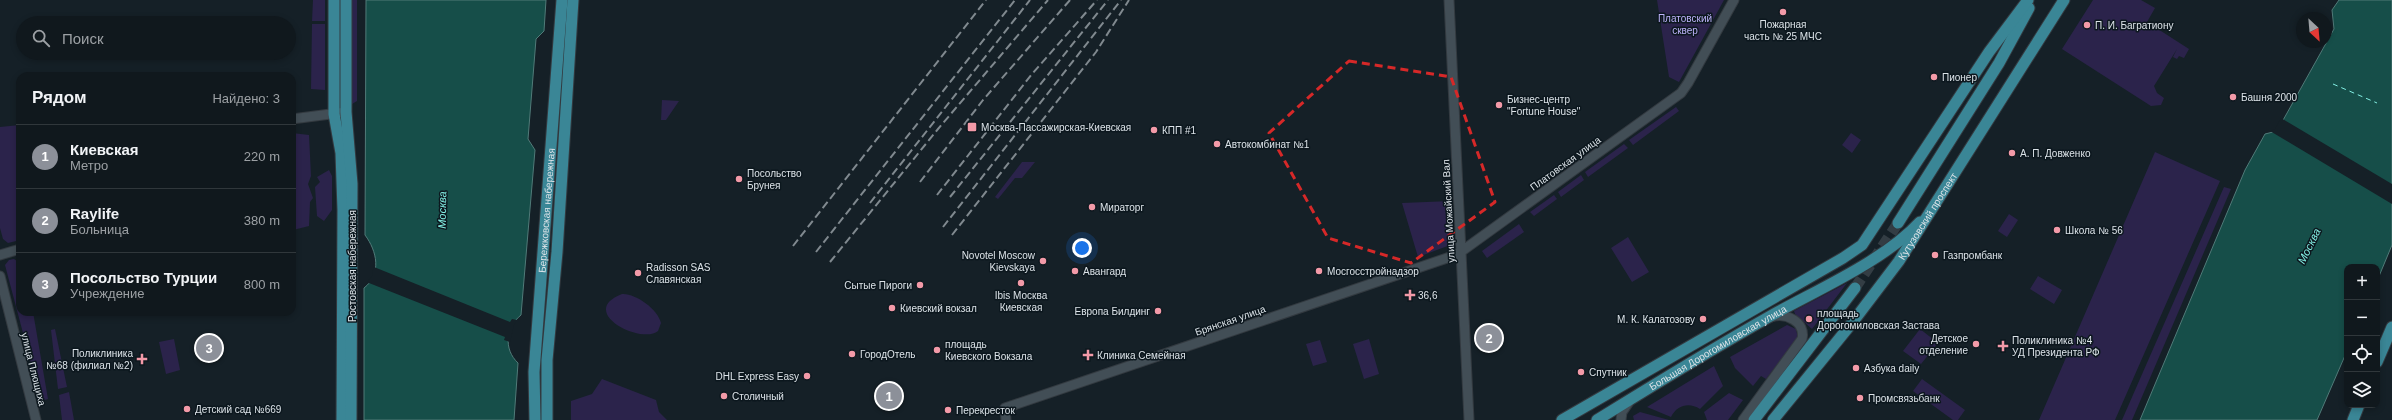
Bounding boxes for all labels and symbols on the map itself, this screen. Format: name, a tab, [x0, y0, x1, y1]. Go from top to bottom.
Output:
marker: Пожарная часть № 25 МЧС	[1778, 7, 1788, 17]
north arrow	[2296, 12, 2332, 48]
park label: Платовский сквер	[1658, 13, 1712, 36]
place label: Пожарная часть № 25 МЧС	[1744, 19, 1822, 42]
marker: П. И. Багратиону	[2082, 20, 2092, 30]
place label: П. И. Багратиону	[2095, 20, 2173, 31]
marker: Пионер	[1929, 72, 1939, 82]
place label: Пионер	[1942, 72, 1977, 83]
marker: Башня 2000	[2228, 92, 2238, 102]
place label: Башня 2000	[2241, 92, 2298, 103]
place label: Бизнес-центр "Fortune House"	[1507, 94, 1581, 117]
marker: Бизнес-центр "Fortune House"	[1494, 100, 1504, 110]
marker: Москва-Пассажирская-Киевская	[966, 121, 978, 133]
place label: Москва-Пассажирская-Киевская	[981, 122, 1131, 133]
marker: КПП #1	[1149, 125, 1159, 135]
place label: КПП #1	[1162, 125, 1197, 136]
street label: Платовская улица	[1528, 134, 1603, 193]
marker: Автокомбинат №1	[1212, 139, 1222, 149]
place label: Автокомбинат №1	[1225, 139, 1310, 150]
street label: Бережковская набережная	[536, 148, 557, 273]
marker: А. П. Довженко	[2007, 148, 2017, 158]
place label: А. П. Довженко	[2020, 148, 2091, 159]
street label: улица Можайский Вал	[1440, 159, 1457, 263]
place label: Посольство Брунея	[747, 168, 802, 191]
street label: Кутузовский проспект	[1896, 171, 1960, 262]
marker: Посольство Брунея	[734, 174, 744, 184]
water label: Москва	[436, 191, 448, 229]
marker: Мираторг	[1087, 202, 1097, 212]
place label: Мираторг	[1100, 202, 1144, 213]
street label: Ростовская набережная	[347, 210, 358, 322]
marker: Школа № 56	[2052, 225, 2062, 235]
place label: Школа № 56	[2065, 225, 2123, 236]
water label: Москва	[2295, 226, 2323, 266]
your location	[1072, 238, 1092, 258]
place label: Novotel Moscow Kievskaya	[962, 250, 1036, 273]
marker: Газпромбанк	[1930, 250, 1940, 260]
place label: Газпромбанк	[1943, 250, 2003, 261]
marker: Novotel Moscow Kievskaya	[1038, 256, 1048, 266]
place label: Radisson SAS Славянская	[646, 262, 711, 285]
marker: Авангард	[1070, 266, 1080, 276]
place label: Авангард	[1083, 266, 1126, 277]
marker: Мосгосстройнадзор	[1314, 266, 1324, 276]
place label: Мосгосстройнадзор	[1327, 266, 1419, 277]
marker: Radisson SAS Славянская	[633, 268, 643, 278]
marker: Ibis Москва Киевская	[1016, 278, 1026, 288]
place label: Сытые Пироги	[844, 280, 912, 291]
marker: Сытые Пироги	[915, 280, 925, 290]
place label: Ibis Москва Киевская	[995, 290, 1048, 313]
marker: 36,6	[1405, 290, 1415, 300]
place label: 36,6	[1418, 290, 1438, 301]
marker: Киевский вокзал	[887, 303, 897, 313]
place label: Киевский вокзал	[900, 303, 977, 314]
street label: Брянская улица	[1193, 303, 1267, 338]
street label: Большая Дорогомиловская улица	[1647, 303, 1789, 392]
place label: Европа Билдинг	[1075, 306, 1150, 317]
marker: Европа Билдинг	[1153, 306, 1163, 316]
place label: площадь Дорогомиловская Застава	[1817, 308, 1940, 331]
place label: М. К. Калатозову	[1617, 314, 1695, 325]
marker: М. К. Калатозову	[1698, 314, 1708, 324]
marker: площадь Дорогомиловская Застава	[1804, 314, 1814, 324]
pin: 2	[1476, 323, 1502, 353]
street label: улица Плющиха	[19, 331, 48, 407]
pin: 3	[196, 333, 222, 363]
place label: Детское отделение	[1919, 333, 1968, 356]
place label: Поликлиника №4 УД Президента РФ	[2012, 335, 2100, 358]
place label: площадь Киевского Вокзала	[945, 339, 1033, 362]
marker: Детское отделение	[1971, 339, 1981, 349]
marker: Поликлиника №4 УД Президента РФ	[1997, 340, 2009, 352]
marker: площадь Киевского Вокзала	[932, 345, 942, 355]
place label: Поликлиника №68 (филиал №2)	[46, 348, 133, 371]
marker: ГородОтель	[847, 349, 857, 359]
place label: ГородОтель	[860, 349, 916, 360]
marker: Клиника Семейная	[1082, 349, 1094, 361]
place label: Клиника Семейная	[1097, 350, 1186, 361]
marker: Поликлиника №68 (филиал №2)	[136, 353, 148, 365]
marker: Азбука daily	[1851, 363, 1861, 373]
place label: Азбука daily	[1864, 363, 1919, 374]
marker: Спутник	[1576, 367, 1586, 377]
place label: Спутник	[1589, 367, 1627, 378]
place label: DHL Express Easy	[715, 371, 799, 382]
marker: DHL Express Easy	[802, 371, 812, 381]
pin: 1	[876, 381, 902, 411]
marker: Столичный	[719, 391, 729, 401]
place label: Столичный	[732, 391, 784, 402]
marker: Промсвязьбанк	[1855, 393, 1865, 403]
place label: Промсвязьбанк	[1868, 393, 1940, 404]
marker: Детский сад №669	[182, 404, 192, 414]
place label: Детский сад №669	[195, 404, 282, 415]
marker: Перекресток	[943, 405, 953, 415]
place label: Перекресток	[956, 405, 1015, 416]

